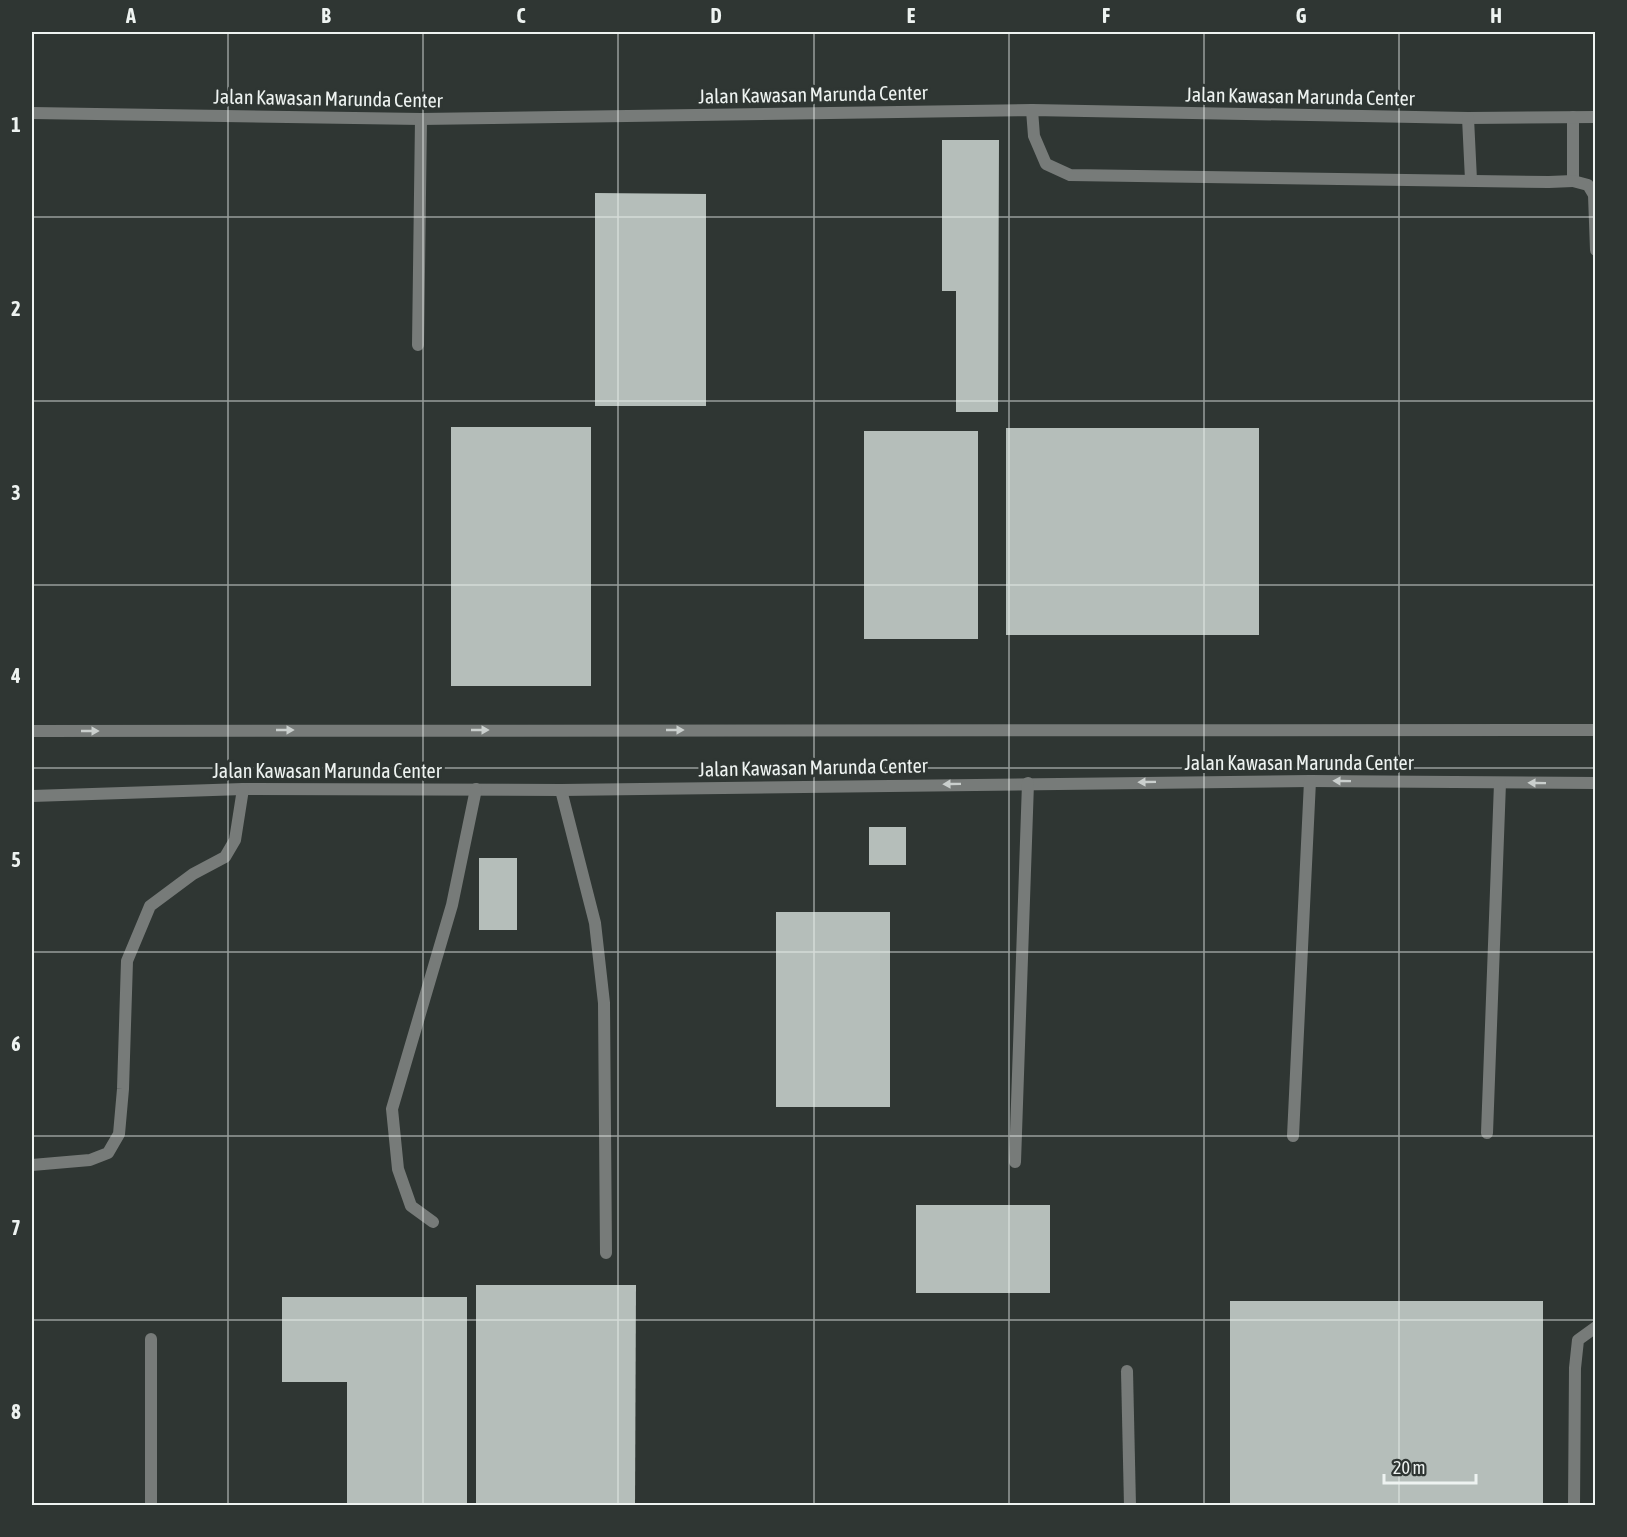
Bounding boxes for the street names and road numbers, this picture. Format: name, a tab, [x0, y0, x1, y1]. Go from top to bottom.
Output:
street label: Jalan Kawasan Marunda Center	[698, 80, 929, 107]
street label: Jalan Kawasan Marunda Center	[1185, 83, 1416, 110]
street label: Jalan Kawasan Marunda Center	[213, 85, 444, 112]
street label: Jalan Kawasan Marunda Center	[1184, 751, 1415, 774]
street label: Jalan Kawasan Marunda Center	[698, 753, 929, 780]
street label: Jalan Kawasan Marunda Center	[212, 759, 443, 782]

